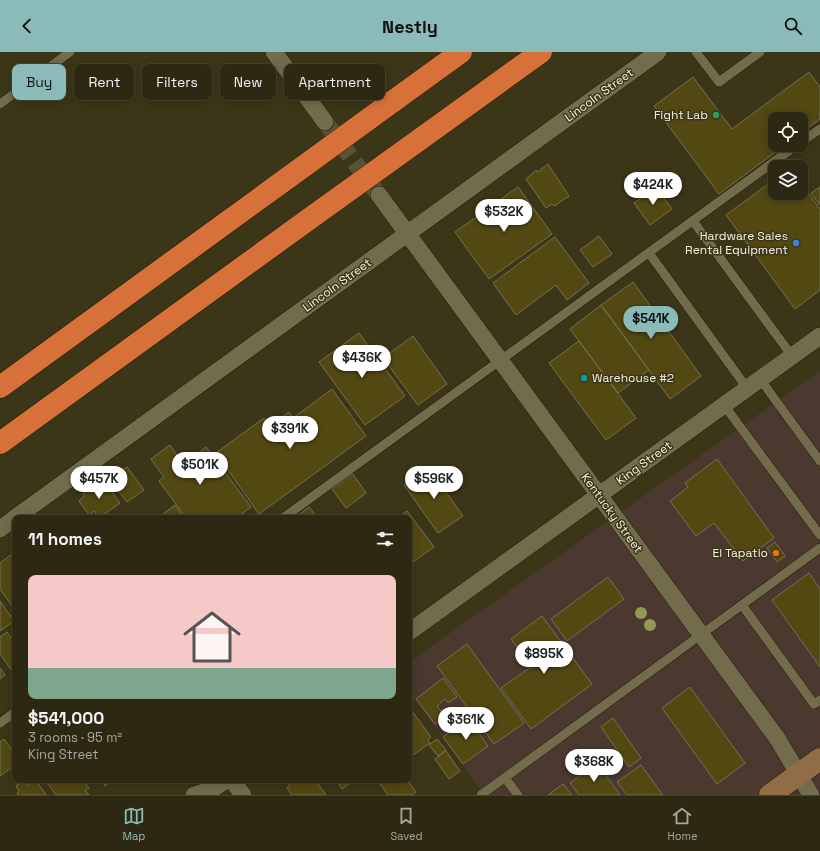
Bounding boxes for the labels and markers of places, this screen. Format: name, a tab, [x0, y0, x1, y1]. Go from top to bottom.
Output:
place label: Fight Lab	[654, 107, 708, 123]
marker: Fight Lab	[711, 110, 721, 120]
pin: $424K	[625, 172, 681, 206]
pin: $532K	[476, 199, 532, 233]
place label: Hardware Sales Rental Equipment	[685, 228, 788, 258]
marker: Hardware Sales Rental Equipment	[791, 238, 801, 248]
pin: $541K	[623, 306, 679, 340]
pin: $436K	[334, 345, 390, 379]
place label: Warehouse #2	[592, 370, 674, 386]
marker: Warehouse #2	[579, 373, 589, 383]
pin: $391K	[262, 416, 318, 450]
pin: $501K	[172, 452, 228, 486]
pin: $457K	[71, 466, 127, 500]
pin: $596K	[406, 466, 462, 500]
place label: El Tapatio	[712, 545, 768, 561]
marker: El Tapatio	[771, 548, 781, 558]
pin: $895K	[516, 641, 572, 675]
pin: $361K	[438, 707, 494, 741]
pin: $368K	[566, 749, 622, 783]

